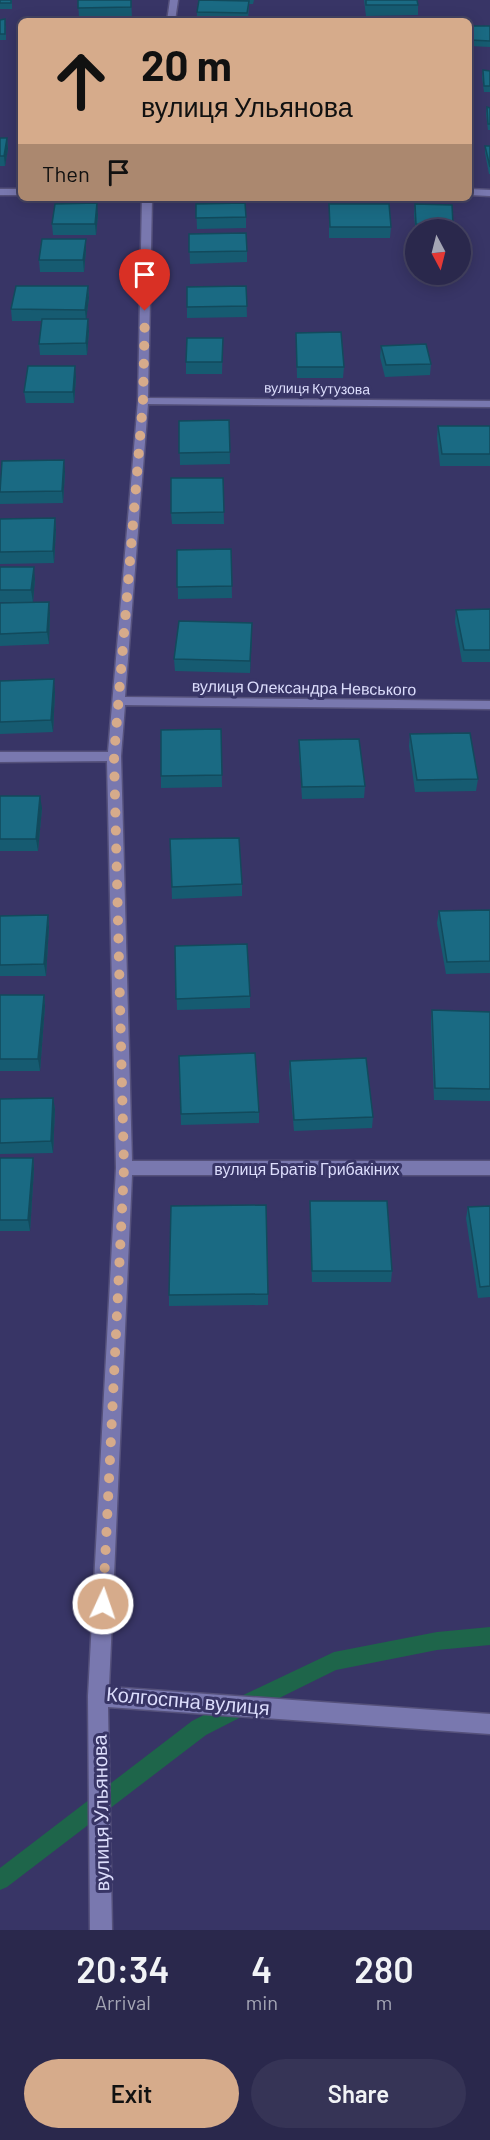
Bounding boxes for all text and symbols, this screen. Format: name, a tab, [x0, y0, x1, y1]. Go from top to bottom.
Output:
text: 20 m	[141, 39, 232, 89]
icon: ahead	[42, 42, 120, 120]
text: вулиця Ульянова	[141, 90, 353, 122]
icon: arrive	[102, 156, 135, 189]
text: Then	[42, 160, 90, 186]
north arrow	[405, 219, 471, 285]
map controls	[405, 219, 471, 285]
pin	[119, 249, 170, 311]
icon: arrive	[128, 258, 161, 291]
street label: вулиця Кутузова	[264, 379, 370, 397]
street label: вулиця Олександра Невського	[192, 676, 416, 698]
street label: вулиця Братів Грибакіних	[214, 1159, 400, 1178]
position arrow	[71, 1572, 135, 1636]
street label: Колгоспна вулиця	[105, 1681, 271, 1719]
street label: вулиця Ульянова	[87, 1734, 113, 1892]
text: 20:34	[76, 1947, 169, 1990]
text: 4	[251, 1947, 272, 1990]
text: 280	[354, 1947, 414, 1990]
text: Arrival	[95, 1990, 151, 2014]
text: min	[246, 1990, 278, 2014]
text: m	[376, 1990, 392, 2014]
button: Exit	[24, 2059, 239, 2128]
button: Share	[251, 2059, 466, 2128]

